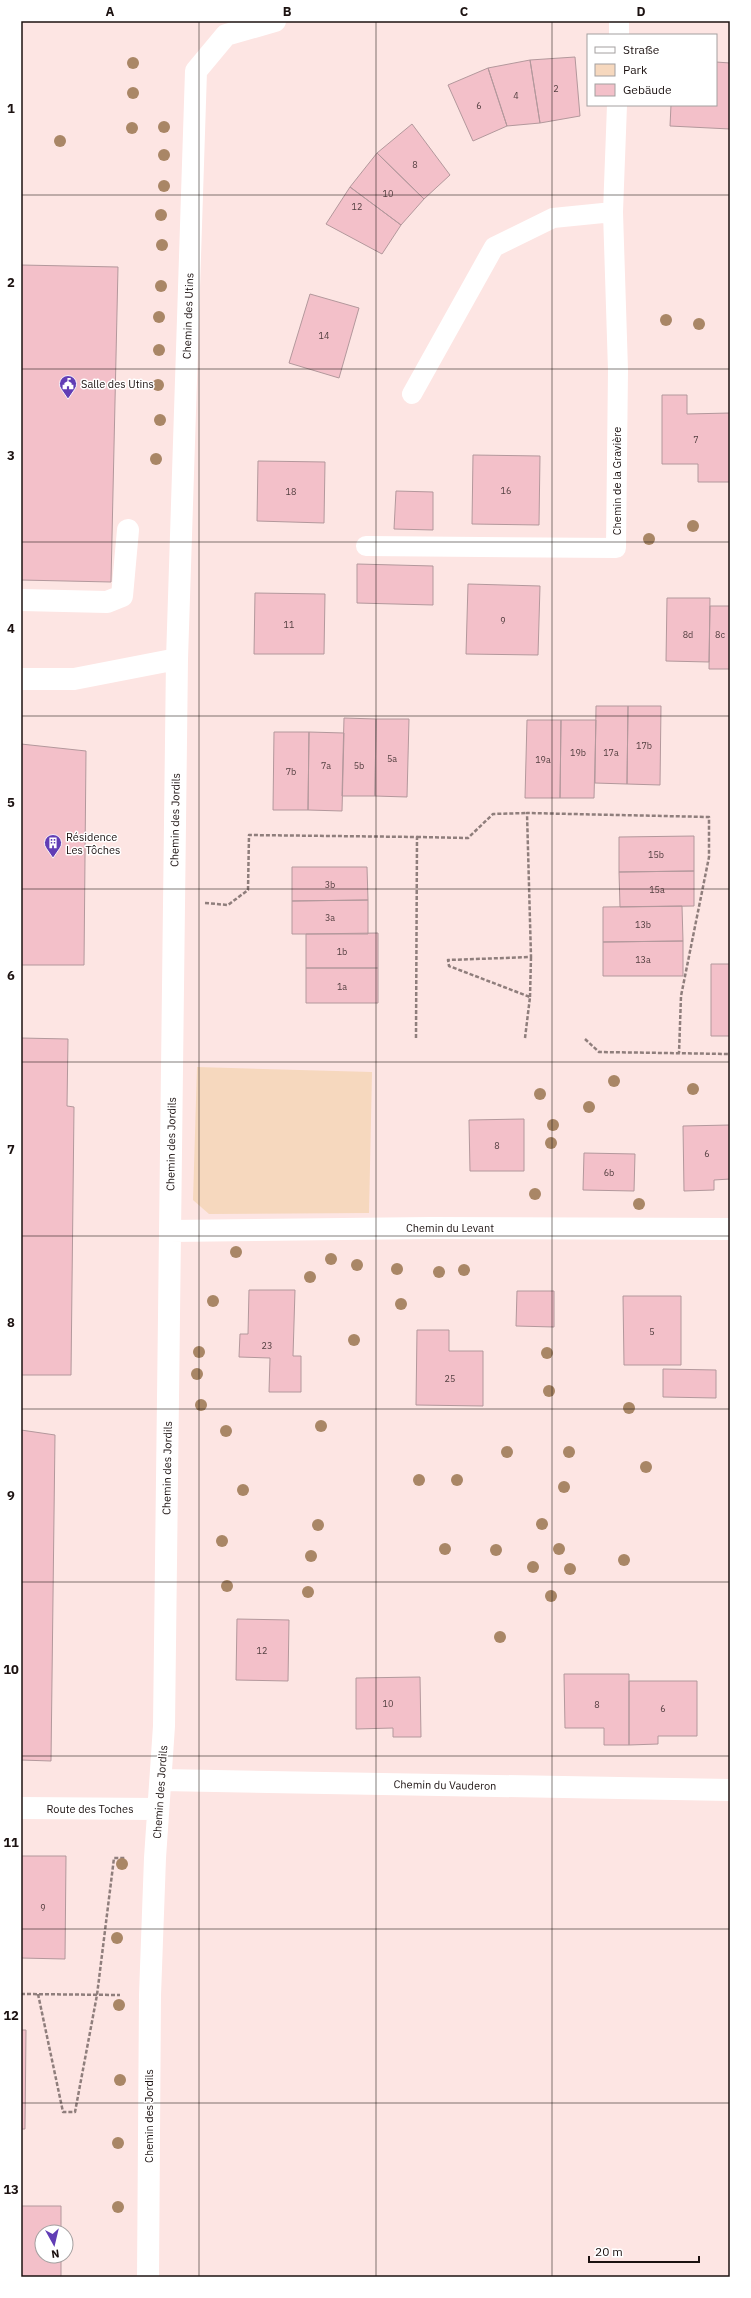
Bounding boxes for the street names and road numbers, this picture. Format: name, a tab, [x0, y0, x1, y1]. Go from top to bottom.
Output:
street label: Chemin des Utins	[179, 273, 197, 359]
street label: Chemin de la Gravière	[610, 427, 624, 535]
street label: Chemin des Jordils	[167, 773, 183, 867]
street label: Chemin des Jordils	[163, 1097, 179, 1191]
street label: Chemin du Levant	[406, 1221, 494, 1235]
street label: Chemin des Jordils	[159, 1421, 175, 1515]
street label: Chemin des Jordils	[150, 1745, 170, 1839]
street label: Chemin du Vauderon	[393, 1777, 497, 1793]
street label: Route des Toches	[46, 1802, 134, 1816]
street label: Chemin des Jordils	[142, 2069, 156, 2163]

